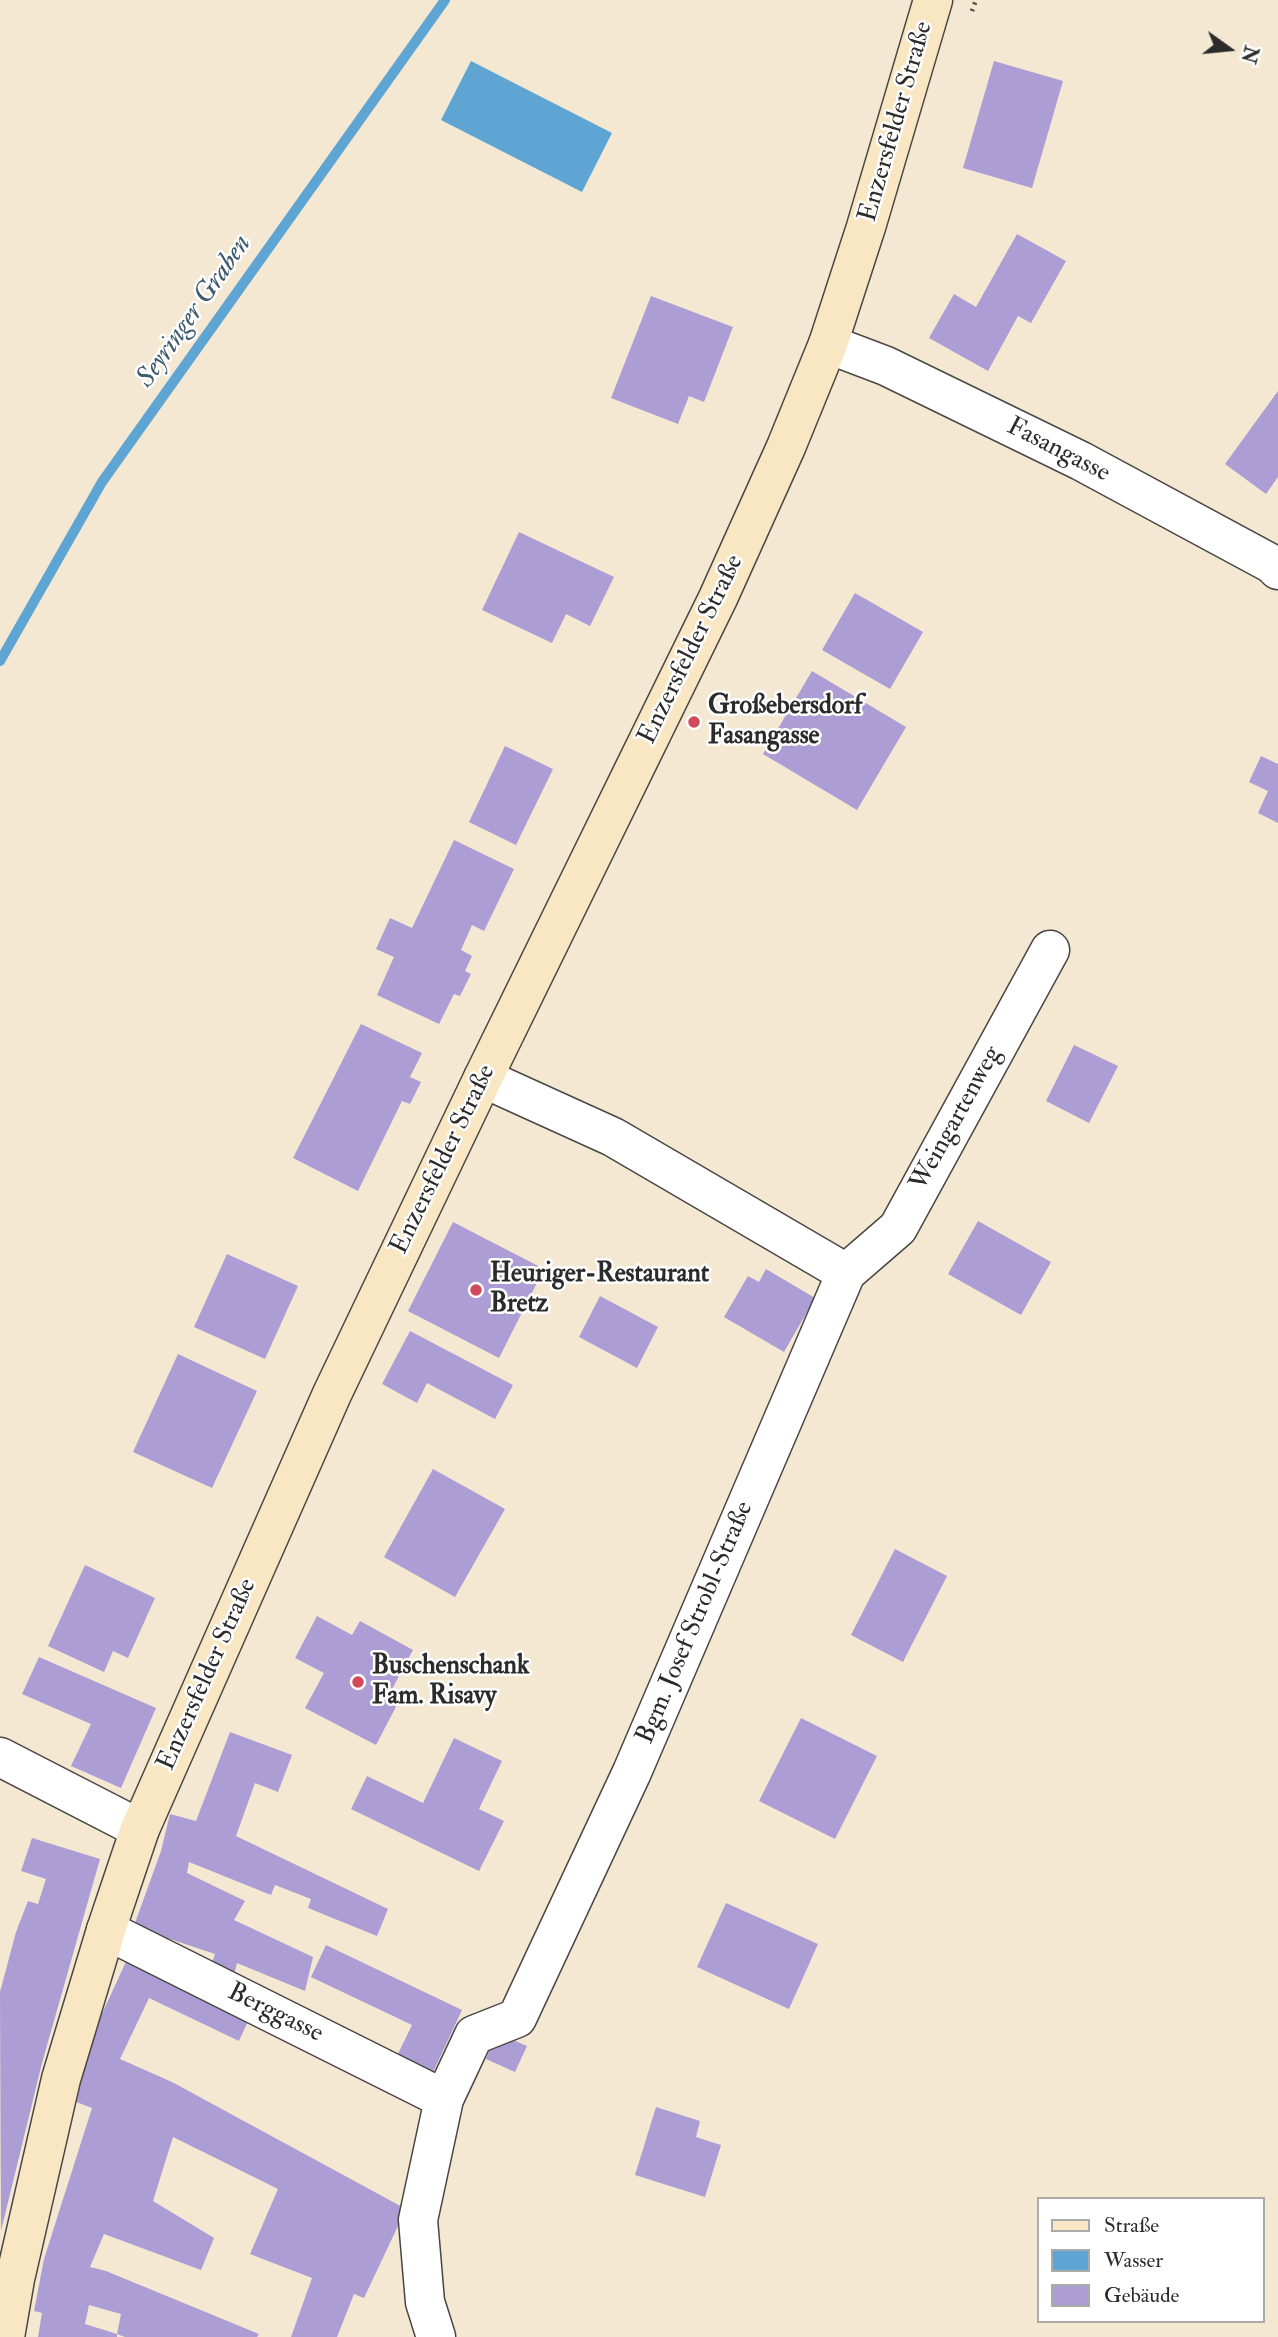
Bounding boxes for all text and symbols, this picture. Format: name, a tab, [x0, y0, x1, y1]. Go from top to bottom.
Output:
north arrow	[1194, 14, 1264, 84]
street label: Enzersfelder Straße	[853, 18, 941, 226]
text: N	[1235, 43, 1263, 66]
water label: Seyringer Graben	[130, 229, 260, 395]
street label: Fasangasse	[1001, 412, 1115, 490]
street label: Enzersfelder Straße	[633, 550, 751, 750]
place label: Großebersdorf Fasangasse	[708, 691, 862, 752]
marker: Großebersdorf Fasangasse	[686, 714, 702, 730]
street label: Weingartenweg	[904, 1041, 1010, 1197]
street label: Enzersfelder Straße	[385, 1060, 503, 1260]
place label: Heuriger-Restaurant Bretz	[490, 1259, 709, 1320]
marker: Heuriger-Restaurant Bretz	[468, 1282, 484, 1298]
street label: Bgm. Josef Strobl-Straße	[631, 1497, 761, 1749]
street label: Enzersfelder Straße	[152, 1574, 264, 1776]
place label: Buschenschank Fam. Risavy	[372, 1651, 529, 1712]
marker: Buschenschank Fam. Risavy	[350, 1674, 366, 1690]
street label: Berggasse	[222, 1978, 328, 2050]
legend	[1036, 2197, 1264, 2323]
text: Straße	[1104, 2212, 1159, 2239]
text: Wasser	[1104, 2247, 1163, 2274]
text: Gebäude	[1104, 2282, 1179, 2309]

